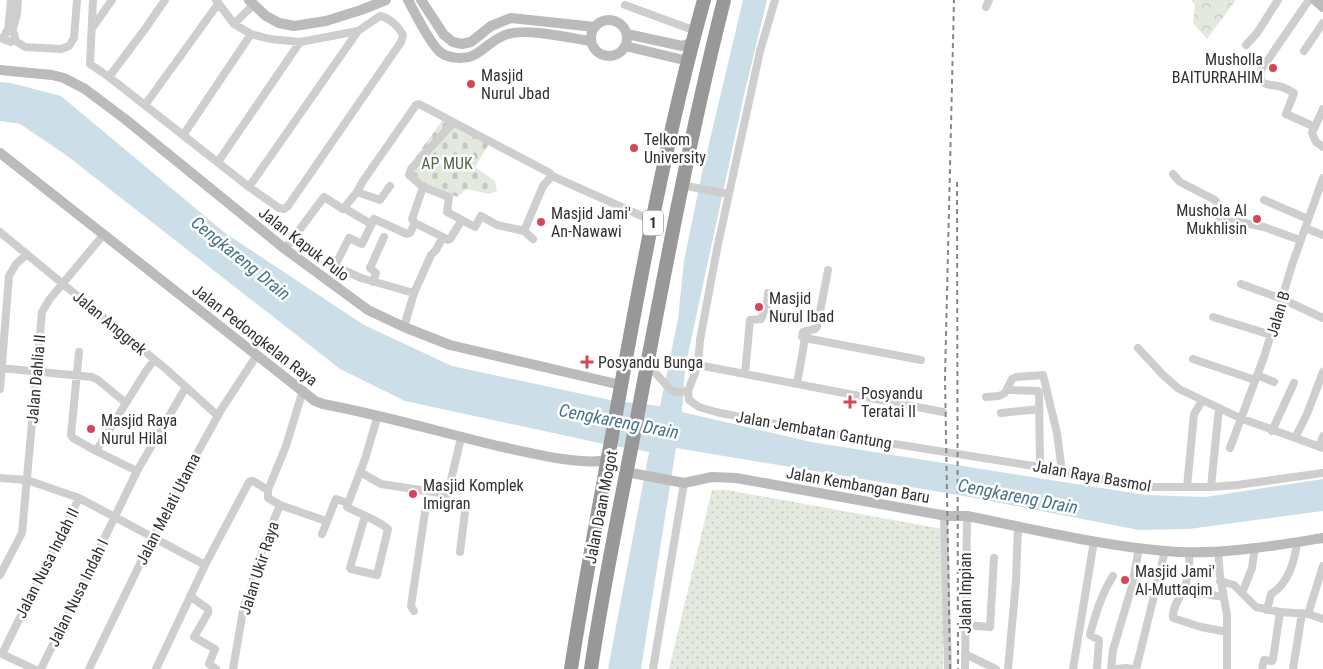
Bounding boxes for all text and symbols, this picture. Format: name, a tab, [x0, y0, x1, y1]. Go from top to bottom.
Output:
place label: Musholla BAITURRAHIM	[1172, 50, 1263, 87]
marker: Musholla BAITURRAHIM	[1267, 62, 1279, 74]
place label: Masjid Nurul Jbad	[481, 66, 550, 103]
marker: Masjid Nurul Jbad	[465, 78, 477, 90]
place label: Telkom University	[644, 130, 706, 167]
marker: Telkom University	[628, 142, 640, 154]
park label: AP MUK	[421, 154, 473, 173]
place label: Mushola Al Mukhlisin	[1176, 201, 1247, 238]
street label: Jalan Kapuk Pulo	[255, 203, 353, 285]
place label: Masjid Jami' An-Nawawi	[551, 204, 631, 241]
road number: 1	[643, 210, 663, 236]
water label: Cengkareng Drain	[187, 212, 295, 304]
marker: Mushola Al Mukhlisin	[1251, 213, 1263, 225]
marker: Masjid Jami' An-Nawawi	[535, 216, 547, 228]
street label: Jalan Pedongkelan Raya	[189, 280, 321, 390]
street label: Jalan Anggrek	[69, 287, 151, 360]
place label: Masjid Nurul Ibad	[769, 289, 834, 326]
street label: Jalan B	[1262, 289, 1294, 339]
marker: Masjid Nurul Ibad	[753, 301, 765, 313]
street label: Jalan Dahlia II	[23, 334, 49, 424]
place label: Posyandu Bunga	[598, 353, 703, 372]
marker: Posyandu Bunga	[580, 355, 594, 369]
place label: Posyandu Teratai II	[861, 384, 923, 421]
marker: Posyandu Teratai II	[843, 395, 857, 409]
water label: Cengkareng Drain	[557, 399, 681, 443]
street label: Jalan Jembatan Gantung	[735, 407, 893, 453]
place label: Masjid Raya Nurul Hilal	[101, 411, 177, 448]
marker: Masjid Raya Nurul Hilal	[85, 423, 97, 435]
street label: Jalan Daan Mogot	[581, 449, 621, 565]
street label: Jalan Melati Utama	[132, 450, 204, 568]
street label: Jalan Raya Basmol	[1031, 456, 1153, 496]
street label: Jalan Kembangan Baru	[785, 463, 931, 507]
water label: Cengkareng Drain	[956, 474, 1080, 518]
place label: Masjid Komplek Imigran	[423, 476, 525, 513]
marker: Masjid Komplek Imigran	[407, 488, 419, 500]
street label: Jalan Nusa Indah II	[11, 505, 83, 621]
street label: Jalan Ukir Raya	[235, 519, 283, 617]
street label: Jalan Nusa Indah I	[44, 536, 112, 650]
street label: Jalan Impian	[956, 552, 975, 634]
place label: Masjid Jami' Al-Muttaqim	[1135, 562, 1215, 599]
marker: Masjid Jami' Al-Muttaqim	[1119, 574, 1131, 586]

